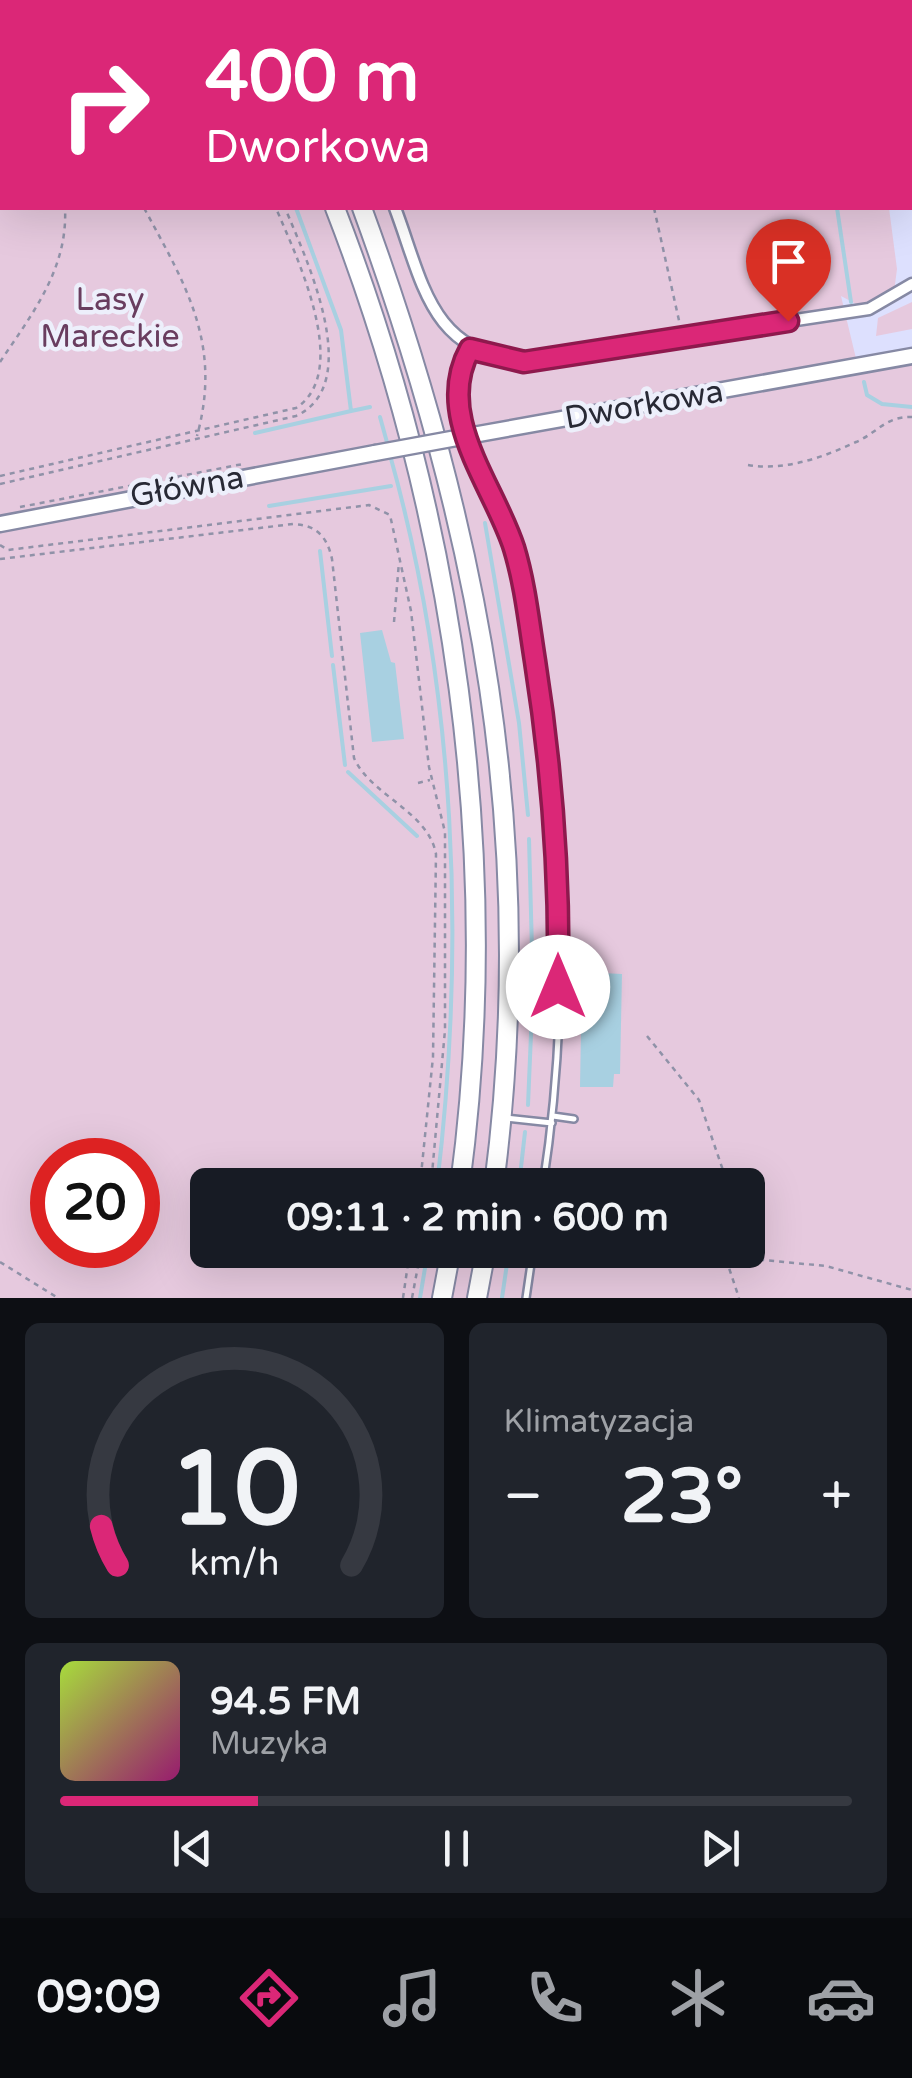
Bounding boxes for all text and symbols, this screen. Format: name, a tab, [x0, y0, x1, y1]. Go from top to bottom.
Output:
text: 400 m	[205, 36, 419, 120]
icon: right	[40, 40, 170, 170]
text: Dworkowa	[205, 121, 431, 175]
pin	[746, 219, 831, 322]
icon: arrive	[761, 234, 816, 289]
park label: Lasy Mareckie	[40, 281, 180, 356]
street label: Dworkowa	[562, 372, 726, 438]
street label: Główna	[127, 458, 247, 516]
position arrow	[506, 935, 610, 1039]
speed limit sign: 20	[30, 1138, 160, 1268]
text: 09:11 · 2 min · 600 m	[286, 1195, 669, 1241]
text: Klimatyzacja	[504, 1403, 694, 1441]
text: 10	[169, 1428, 300, 1553]
text: 23°	[621, 1452, 743, 1542]
text: −	[504, 1464, 543, 1530]
text: +	[821, 1464, 852, 1530]
text: km/h	[189, 1542, 279, 1585]
text: 94.5 FM	[210, 1679, 361, 1725]
text: Muzyka	[210, 1725, 328, 1763]
icon: previous	[165, 1821, 220, 1876]
icon: pause	[429, 1821, 484, 1876]
icon: next	[693, 1821, 748, 1876]
icon: directions	[234, 1963, 304, 2033]
icon: music	[377, 1963, 447, 2033]
icon: phone	[520, 1963, 590, 2033]
icon: climate	[663, 1963, 733, 2033]
icon: car	[806, 1963, 876, 2033]
text: 09:09	[36, 1971, 161, 2025]

